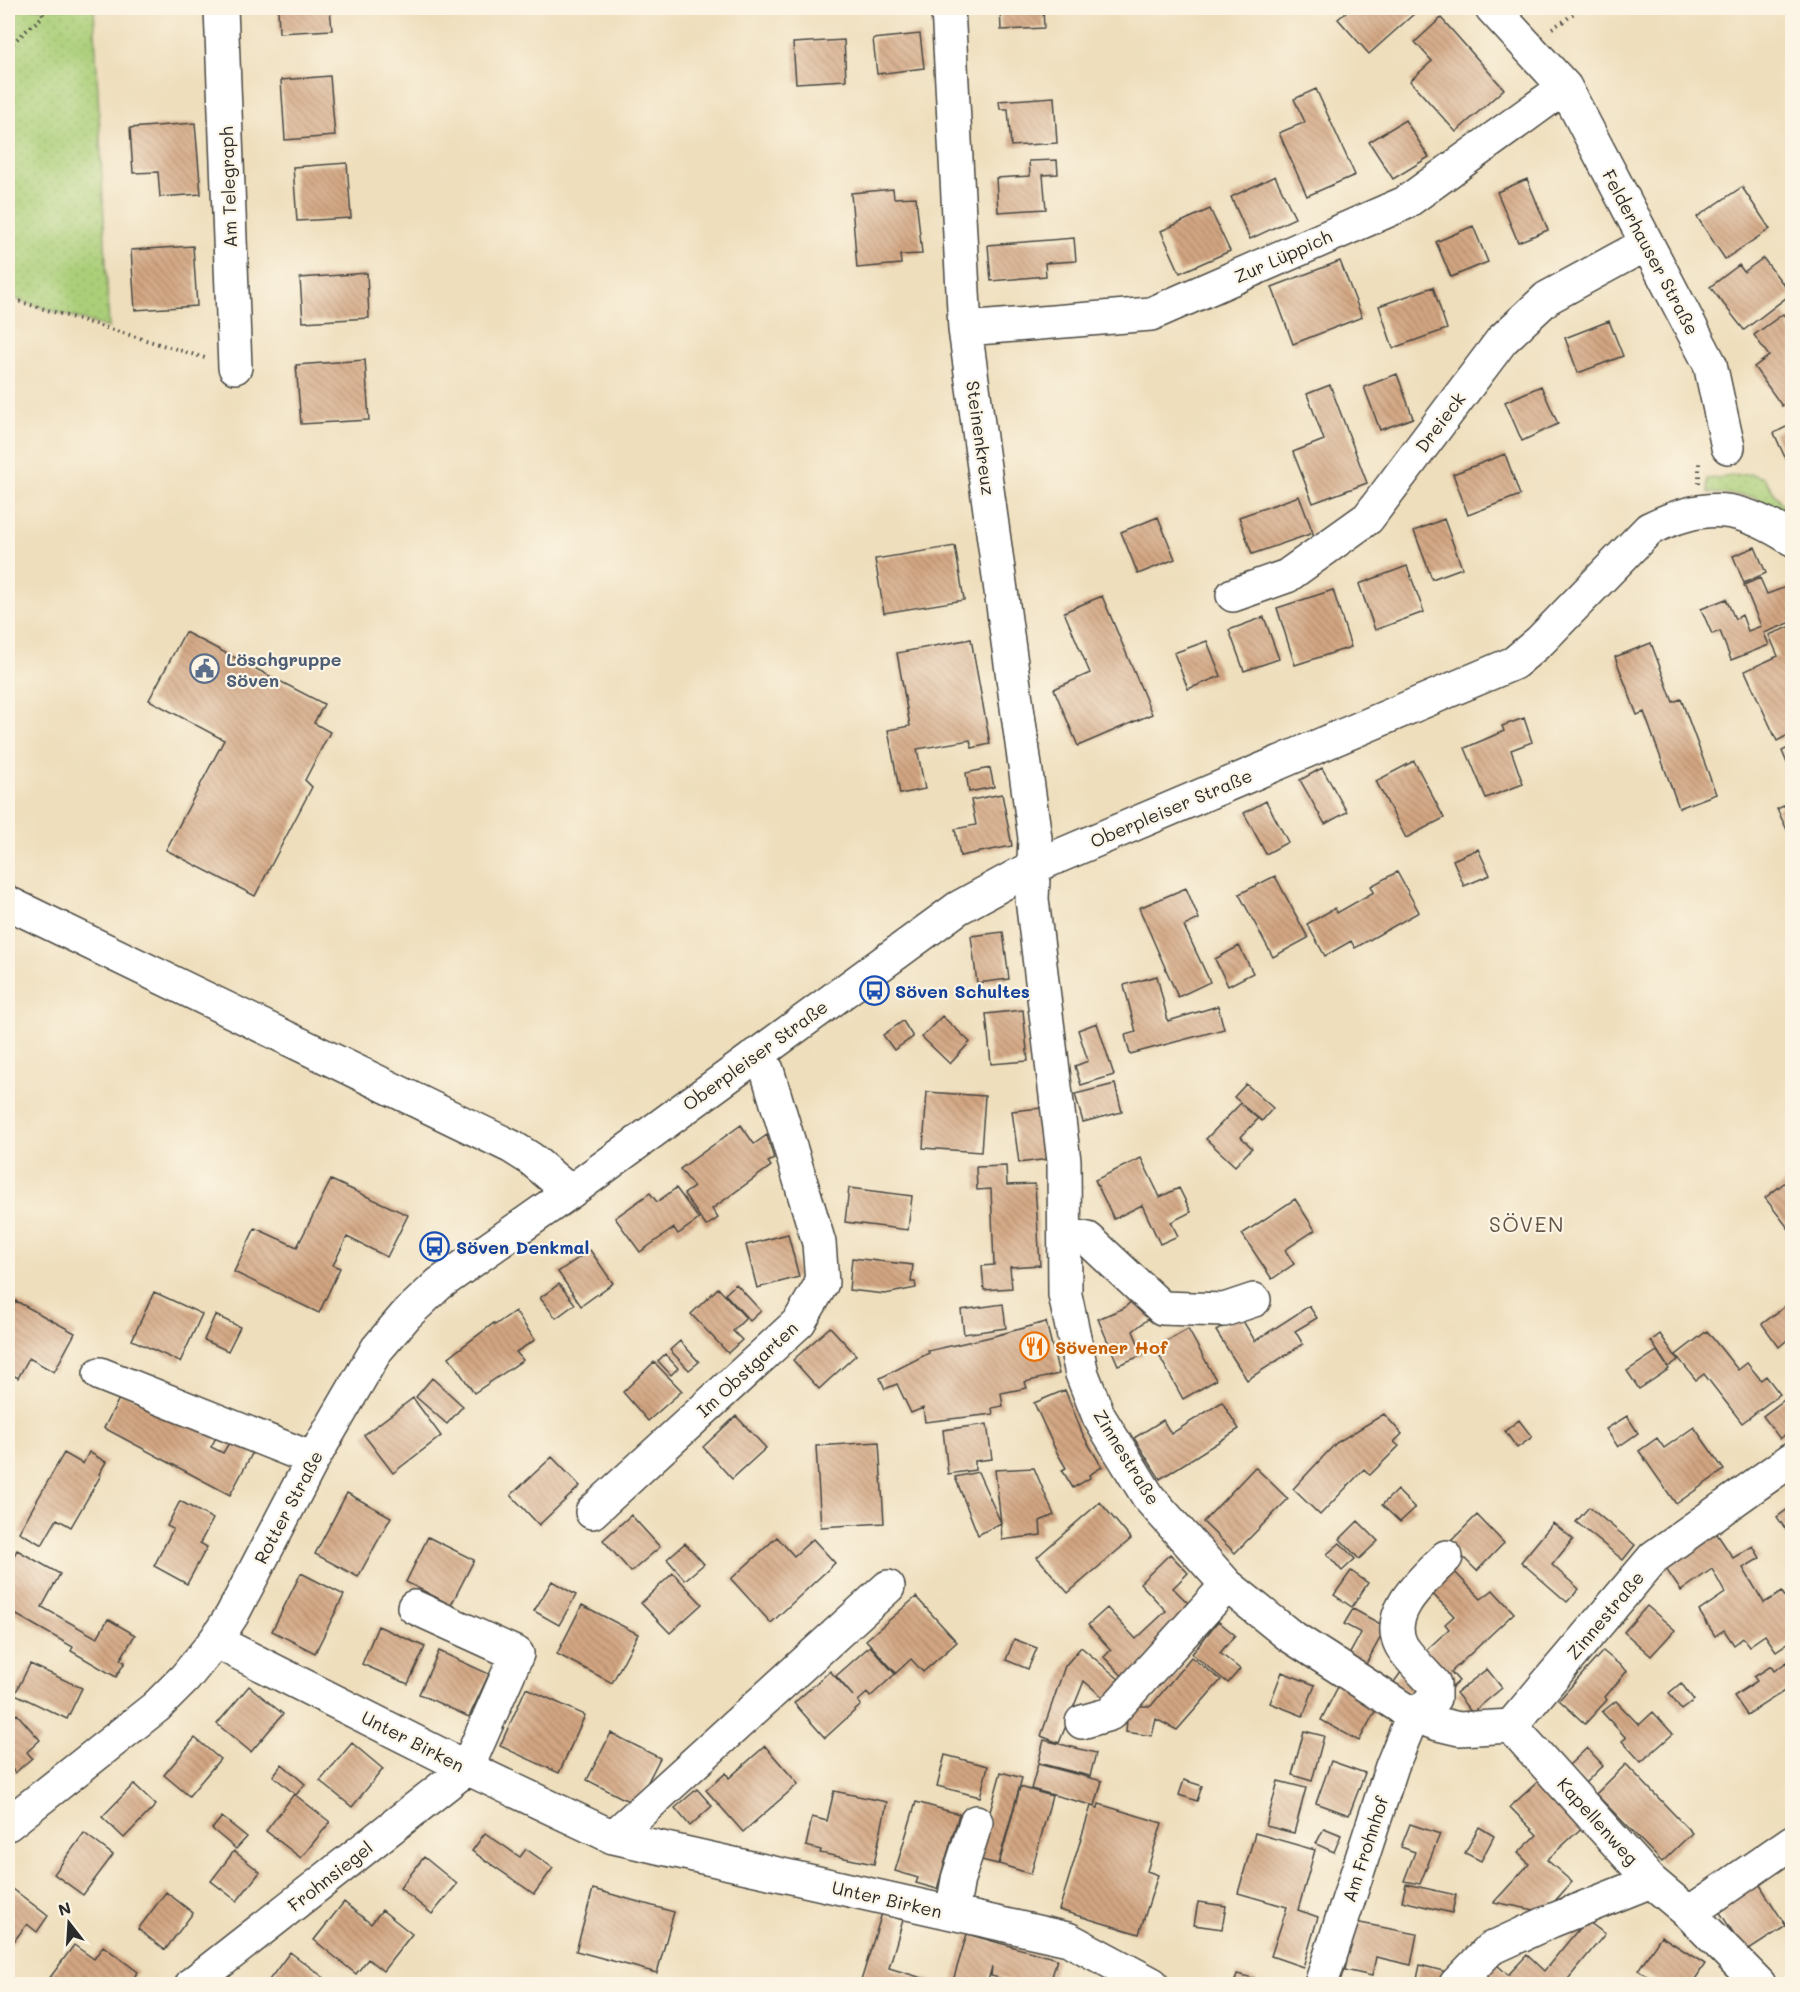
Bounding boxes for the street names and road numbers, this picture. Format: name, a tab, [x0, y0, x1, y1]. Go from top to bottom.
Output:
street label: Am Telegraph	[214, 126, 242, 248]
street label: Felderhauser Straße	[1597, 165, 1705, 339]
street label: Zur Lüppich	[1230, 224, 1336, 288]
street label: Steinenkreuz	[961, 379, 1001, 497]
street label: Dreieck	[1410, 387, 1470, 457]
street label: Oberpleiser Straße	[1086, 763, 1256, 853]
street label: Oberpleiser Straße	[678, 994, 832, 1116]
street label: Im Obstgarten	[691, 1316, 803, 1422]
street label: Zinnestraße	[1088, 1405, 1166, 1509]
street label: Rotter Straße	[248, 1446, 328, 1568]
street label: Zinnestraße	[1561, 1566, 1649, 1664]
street label: Unter Birken	[358, 1705, 468, 1777]
street label: Kapellenweg	[1552, 1772, 1644, 1870]
street label: Am Frohnhof	[1337, 1792, 1394, 1905]
street label: Frohnsiegel	[283, 1835, 377, 1917]
street label: Unter Birken	[830, 1875, 944, 1923]

